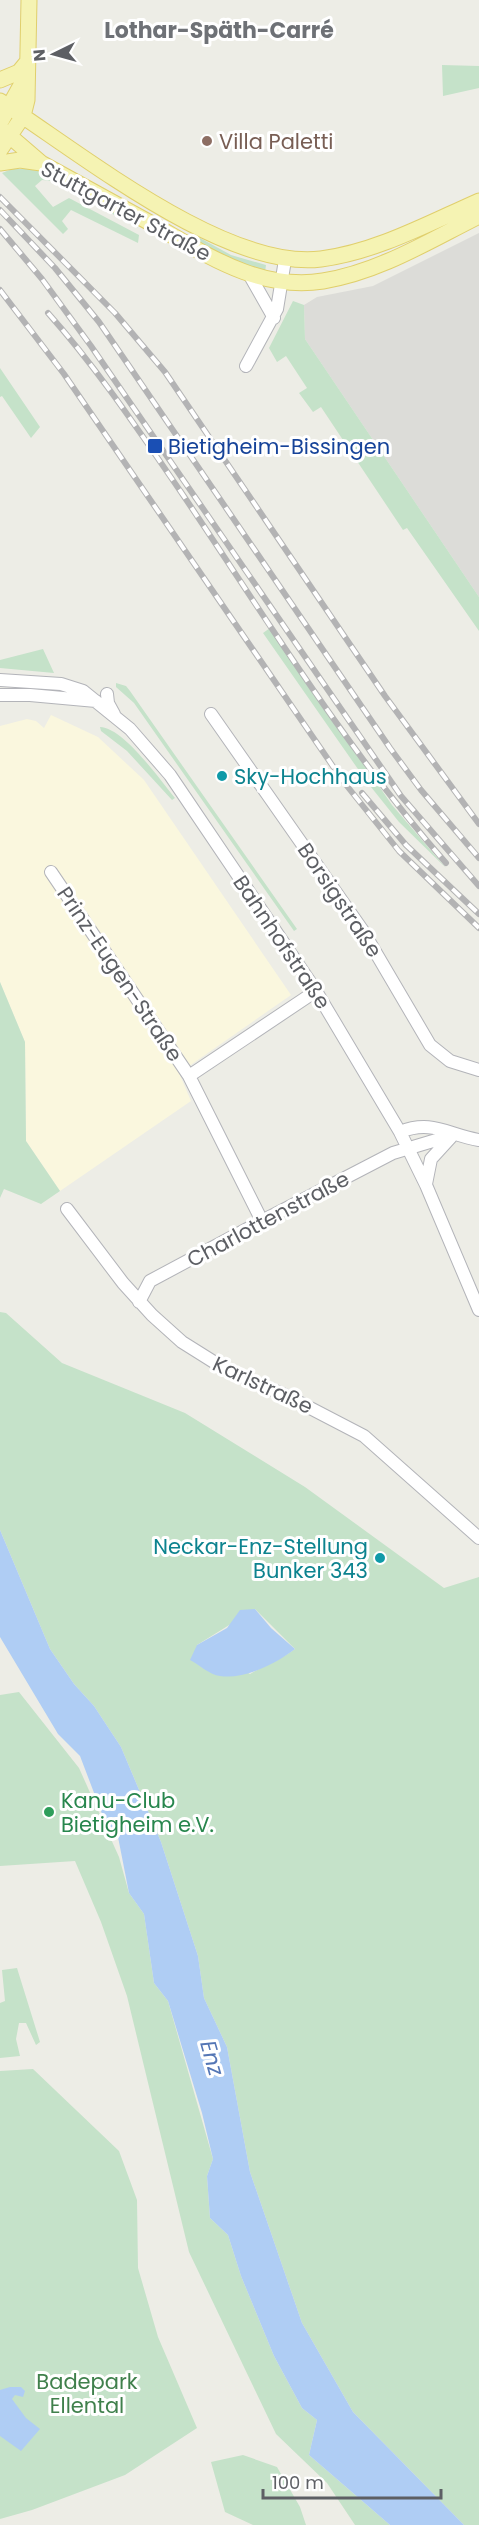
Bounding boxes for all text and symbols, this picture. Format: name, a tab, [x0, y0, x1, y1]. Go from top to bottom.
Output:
district label: Lothar-Späth-Carré	[104, 15, 334, 46]
north arrow	[24, 24, 84, 84]
text: N	[28, 48, 52, 62]
place label: Villa Paletti	[219, 127, 334, 156]
marker: Villa Paletti	[200, 134, 214, 148]
street label: Stuttgarter Straße	[36, 154, 216, 268]
place label: Bietigheim-Bissingen	[168, 432, 390, 461]
marker: Bietigheim-Bissingen	[146, 437, 164, 455]
place label: Sky-Hochhaus	[234, 762, 387, 791]
marker: Sky-Hochhaus	[215, 769, 229, 783]
street label: Borsigstraße	[291, 837, 389, 963]
street label: Bahnhofstraße	[226, 869, 338, 1015]
street label: Prinz-Eugen-Straße	[51, 881, 189, 1067]
street label: Charlottenstraße	[182, 1164, 354, 1274]
street label: Karlstraße	[208, 1349, 318, 1421]
place label: Neckar-Enz-Stellung Bunker 343	[153, 1532, 368, 1585]
marker: Neckar-Enz-Stellung Bunker 343	[373, 1551, 387, 1565]
place label: Kanu-Club Bietigheim e.V.	[61, 1786, 214, 1839]
marker: Kanu-Club Bietigheim e.V.	[42, 1805, 56, 1819]
water label: Enz	[192, 2037, 232, 2080]
park label: Badepark Ellental	[36, 2367, 138, 2420]
scale bar	[263, 2462, 442, 2500]
text: 100 m	[272, 2470, 324, 2495]

